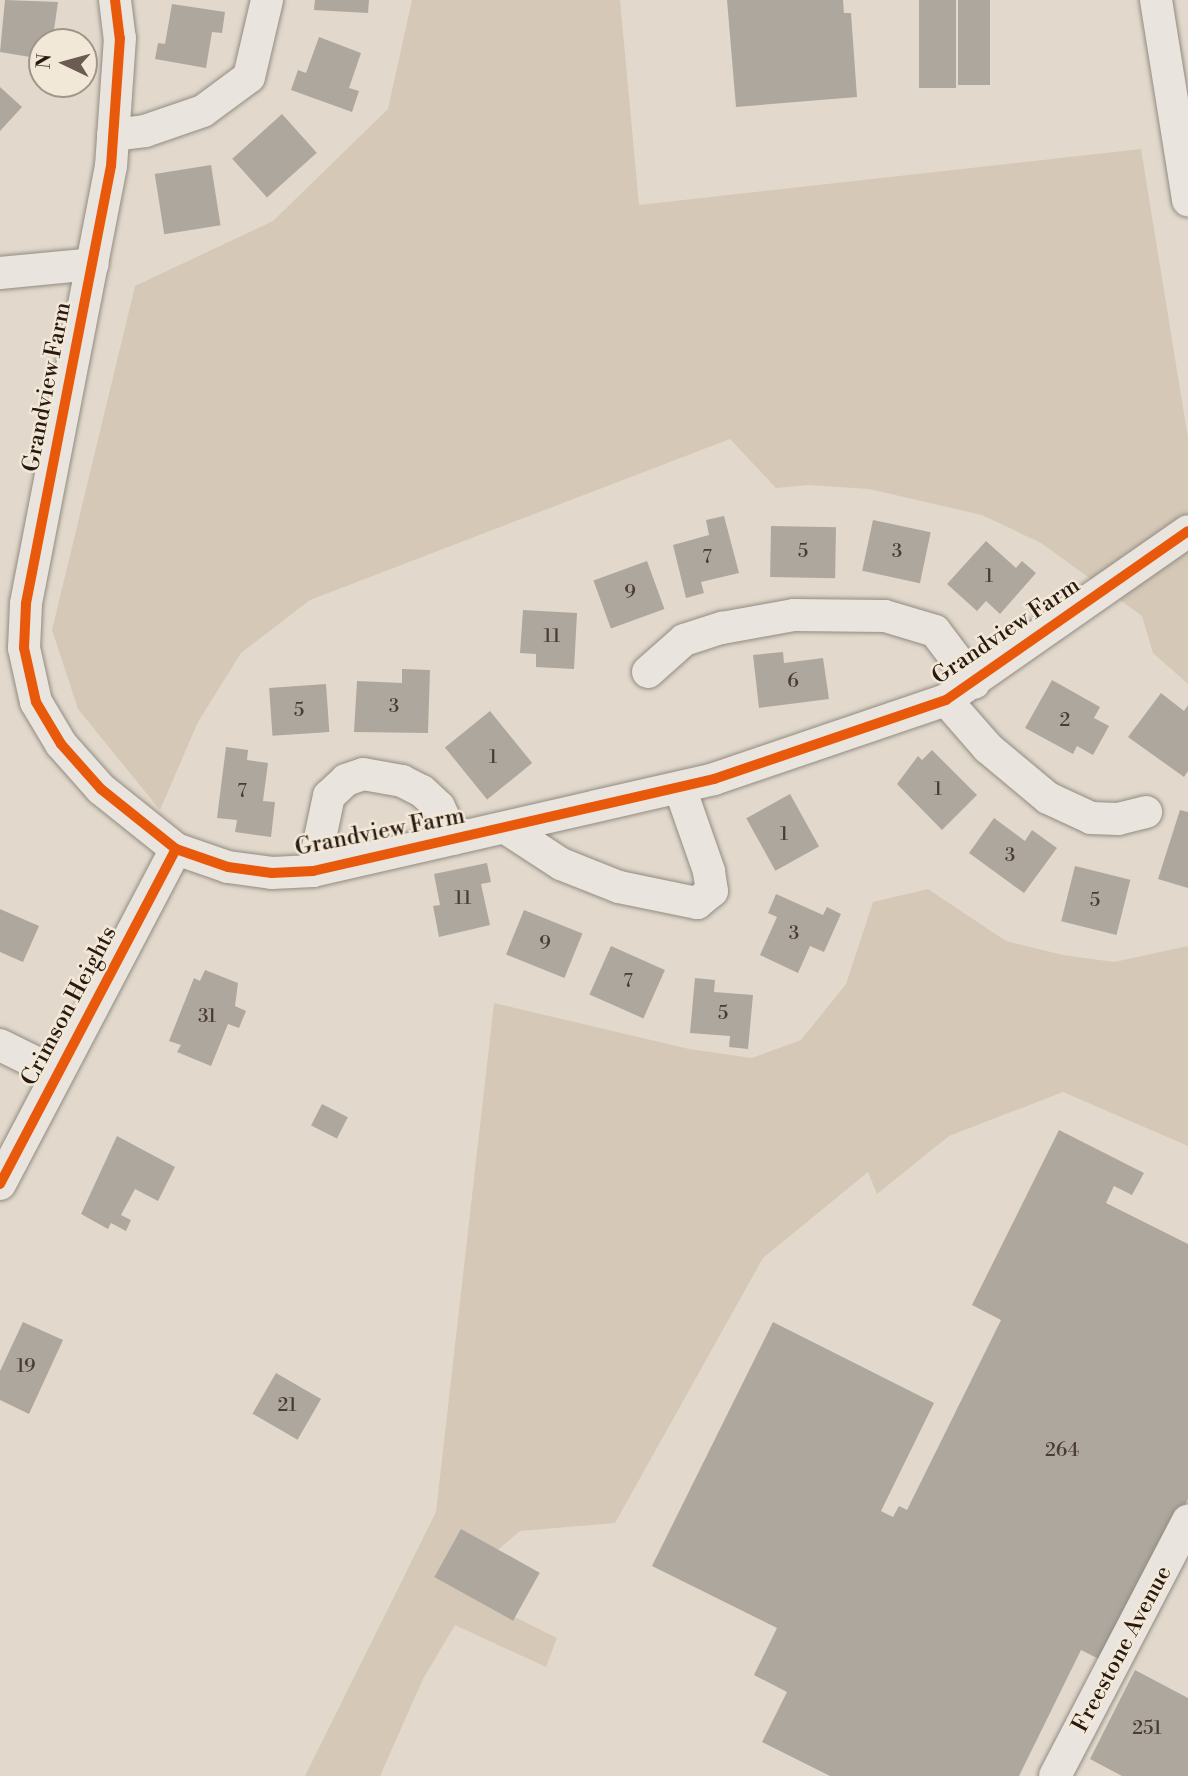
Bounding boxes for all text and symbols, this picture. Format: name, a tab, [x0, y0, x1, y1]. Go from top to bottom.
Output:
north arrow	[28, 28, 98, 98]
text: N	[31, 53, 57, 70]
street label: Grandview Farm	[17, 300, 77, 474]
house number: 5	[798, 541, 808, 563]
house number: 3	[892, 541, 902, 563]
house number: 7	[702, 547, 712, 569]
house number: 1	[985, 566, 993, 588]
street label: Grandview Farm	[927, 571, 1085, 691]
house number: 9	[624, 582, 636, 604]
house number: 11	[544, 626, 560, 648]
house number: 6	[787, 671, 799, 693]
house number: 3	[389, 696, 399, 718]
house number: 5	[294, 700, 304, 722]
house number: 2	[1060, 710, 1070, 732]
house number: 1	[489, 747, 497, 769]
house number: 1	[934, 779, 942, 801]
house number: 7	[237, 781, 247, 803]
street label: Grandview Farm	[293, 802, 467, 862]
house number: 1	[780, 824, 788, 846]
house number: 3	[1005, 845, 1015, 867]
house number: 11	[455, 888, 471, 910]
house number: 5	[1090, 890, 1100, 912]
street label: Crimson Heights	[15, 921, 123, 1091]
house number: 3	[789, 923, 799, 945]
house number: 9	[539, 933, 551, 955]
house number: 7	[623, 971, 633, 993]
house number: 5	[718, 1003, 728, 1025]
house number: 31	[198, 1006, 216, 1028]
house number: 19	[16, 1356, 36, 1378]
house number: 21	[277, 1395, 297, 1417]
house number: 264	[1045, 1440, 1079, 1462]
street label: Freestone Avenue	[1066, 1561, 1178, 1737]
house number: 251	[1132, 1718, 1162, 1740]

